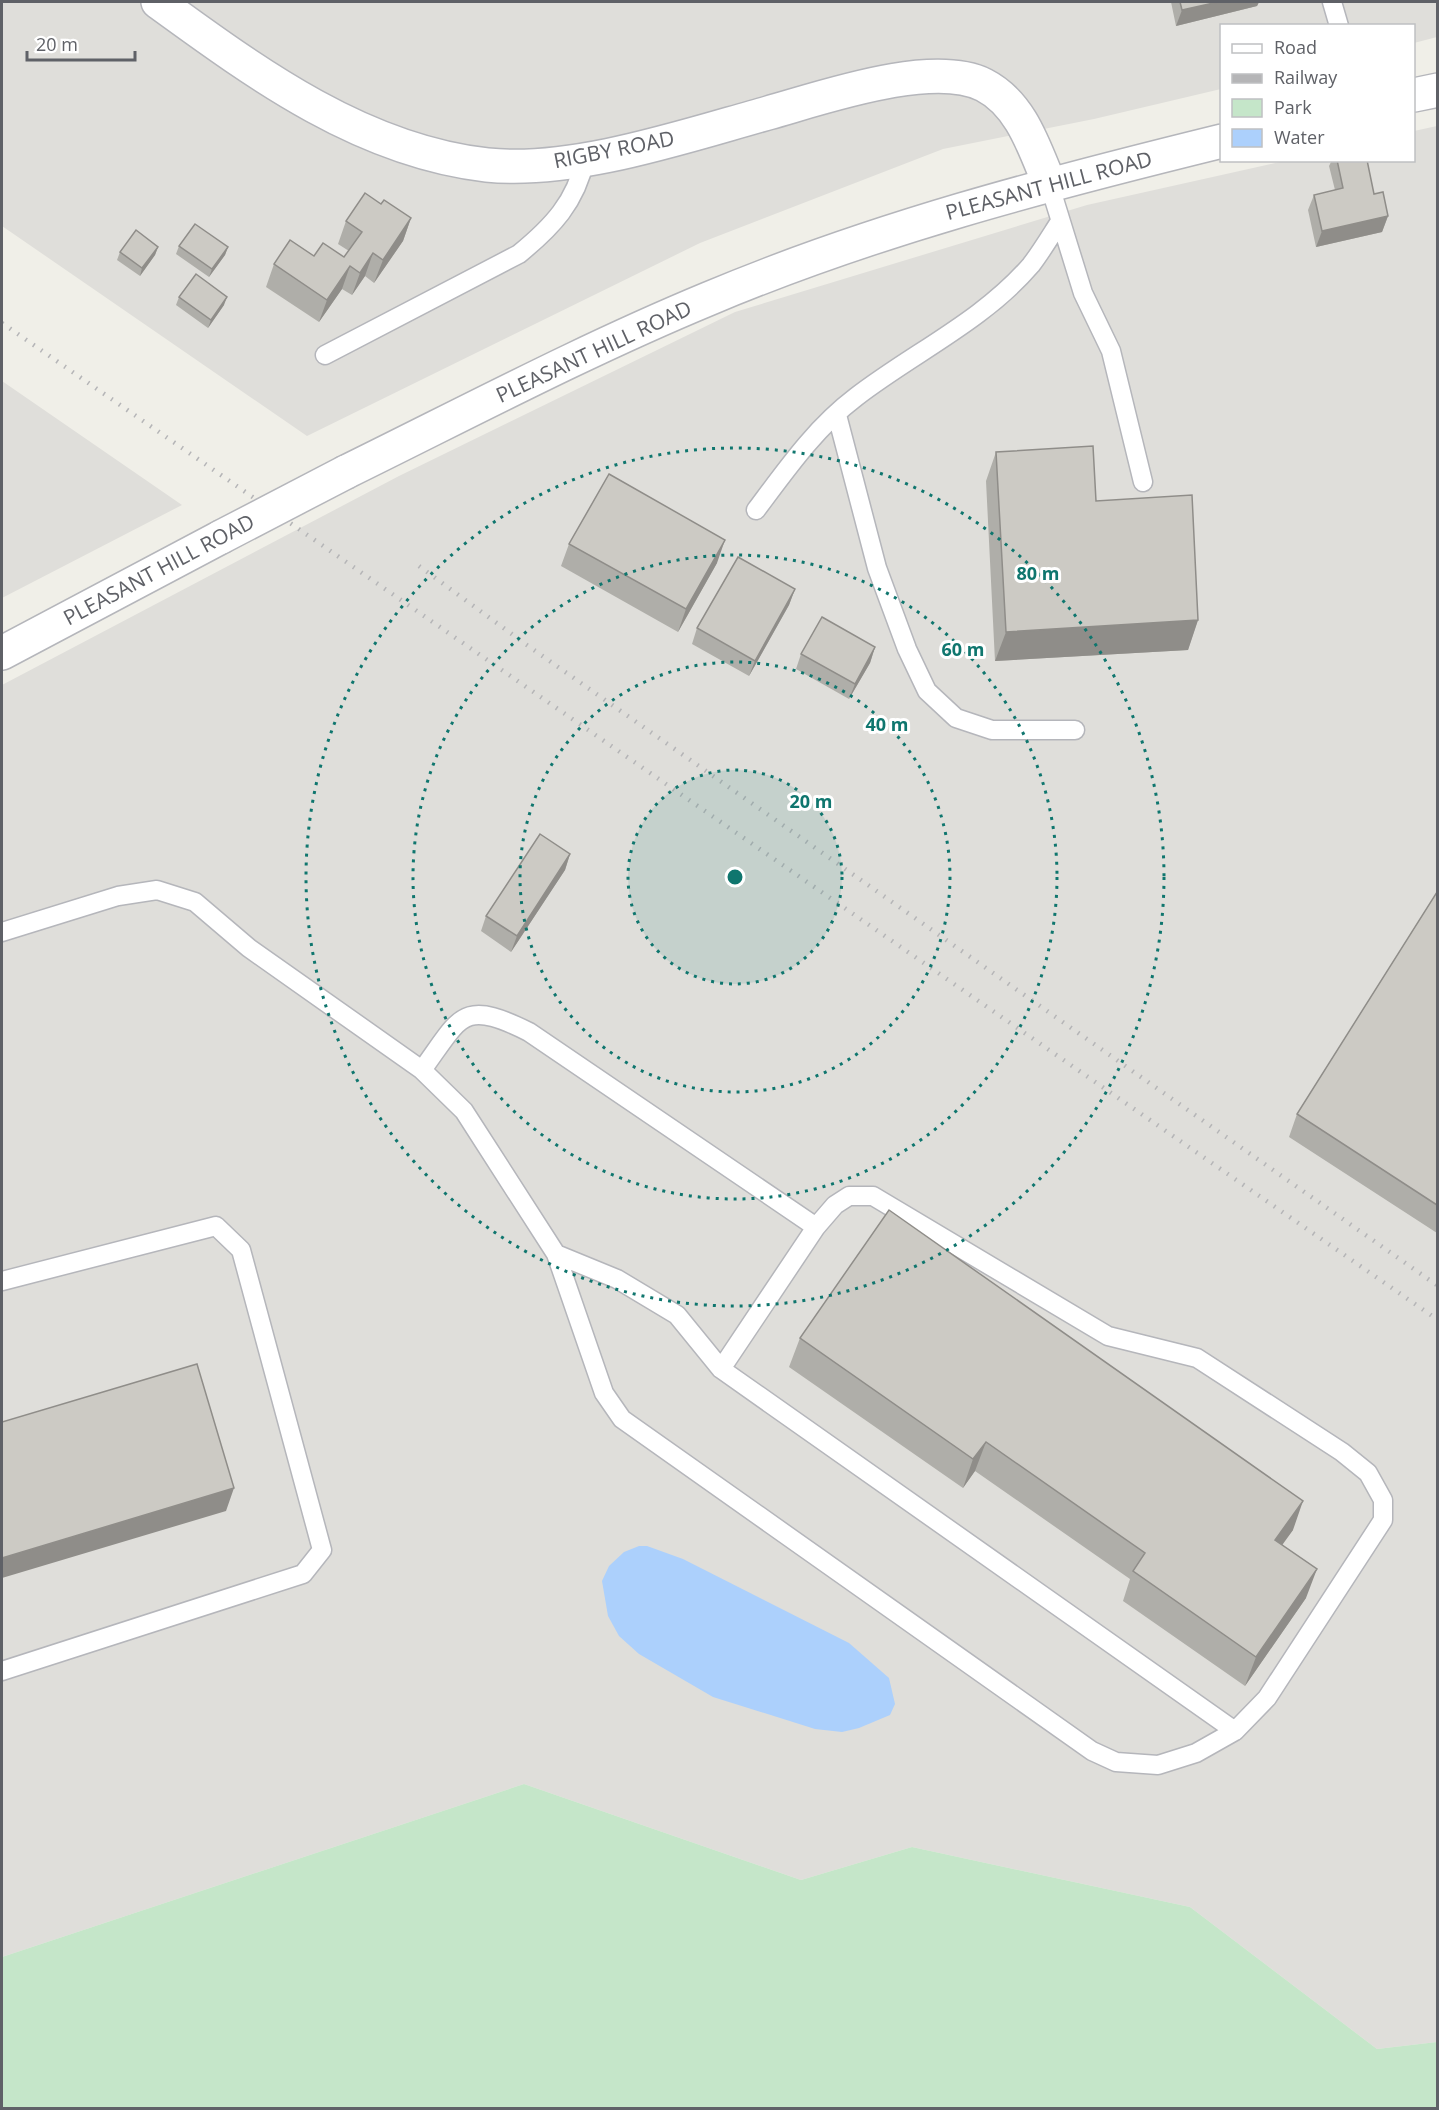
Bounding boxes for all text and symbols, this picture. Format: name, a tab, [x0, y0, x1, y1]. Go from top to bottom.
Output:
scale bar	[27, 24, 135, 62]
legend	[1220, 24, 1415, 162]
text: 20 m	[36, 32, 78, 56]
text: Road	[1274, 35, 1317, 59]
text: Railway	[1274, 65, 1338, 89]
text: Park	[1274, 95, 1312, 119]
street label: RIGBY ROAD	[551, 124, 677, 174]
text: Water	[1274, 125, 1325, 149]
street label: PLEASANT HILL ROAD	[942, 144, 1155, 226]
street label: PLEASANT HILL ROAD	[491, 293, 696, 409]
street label: PLEASANT HILL ROAD	[58, 507, 259, 631]
text: 80 m	[1017, 561, 1059, 585]
text: 60 m	[942, 637, 984, 661]
text: 40 m	[866, 712, 908, 736]
text: 20 m	[790, 789, 832, 813]
centre of rings	[725, 867, 745, 887]

